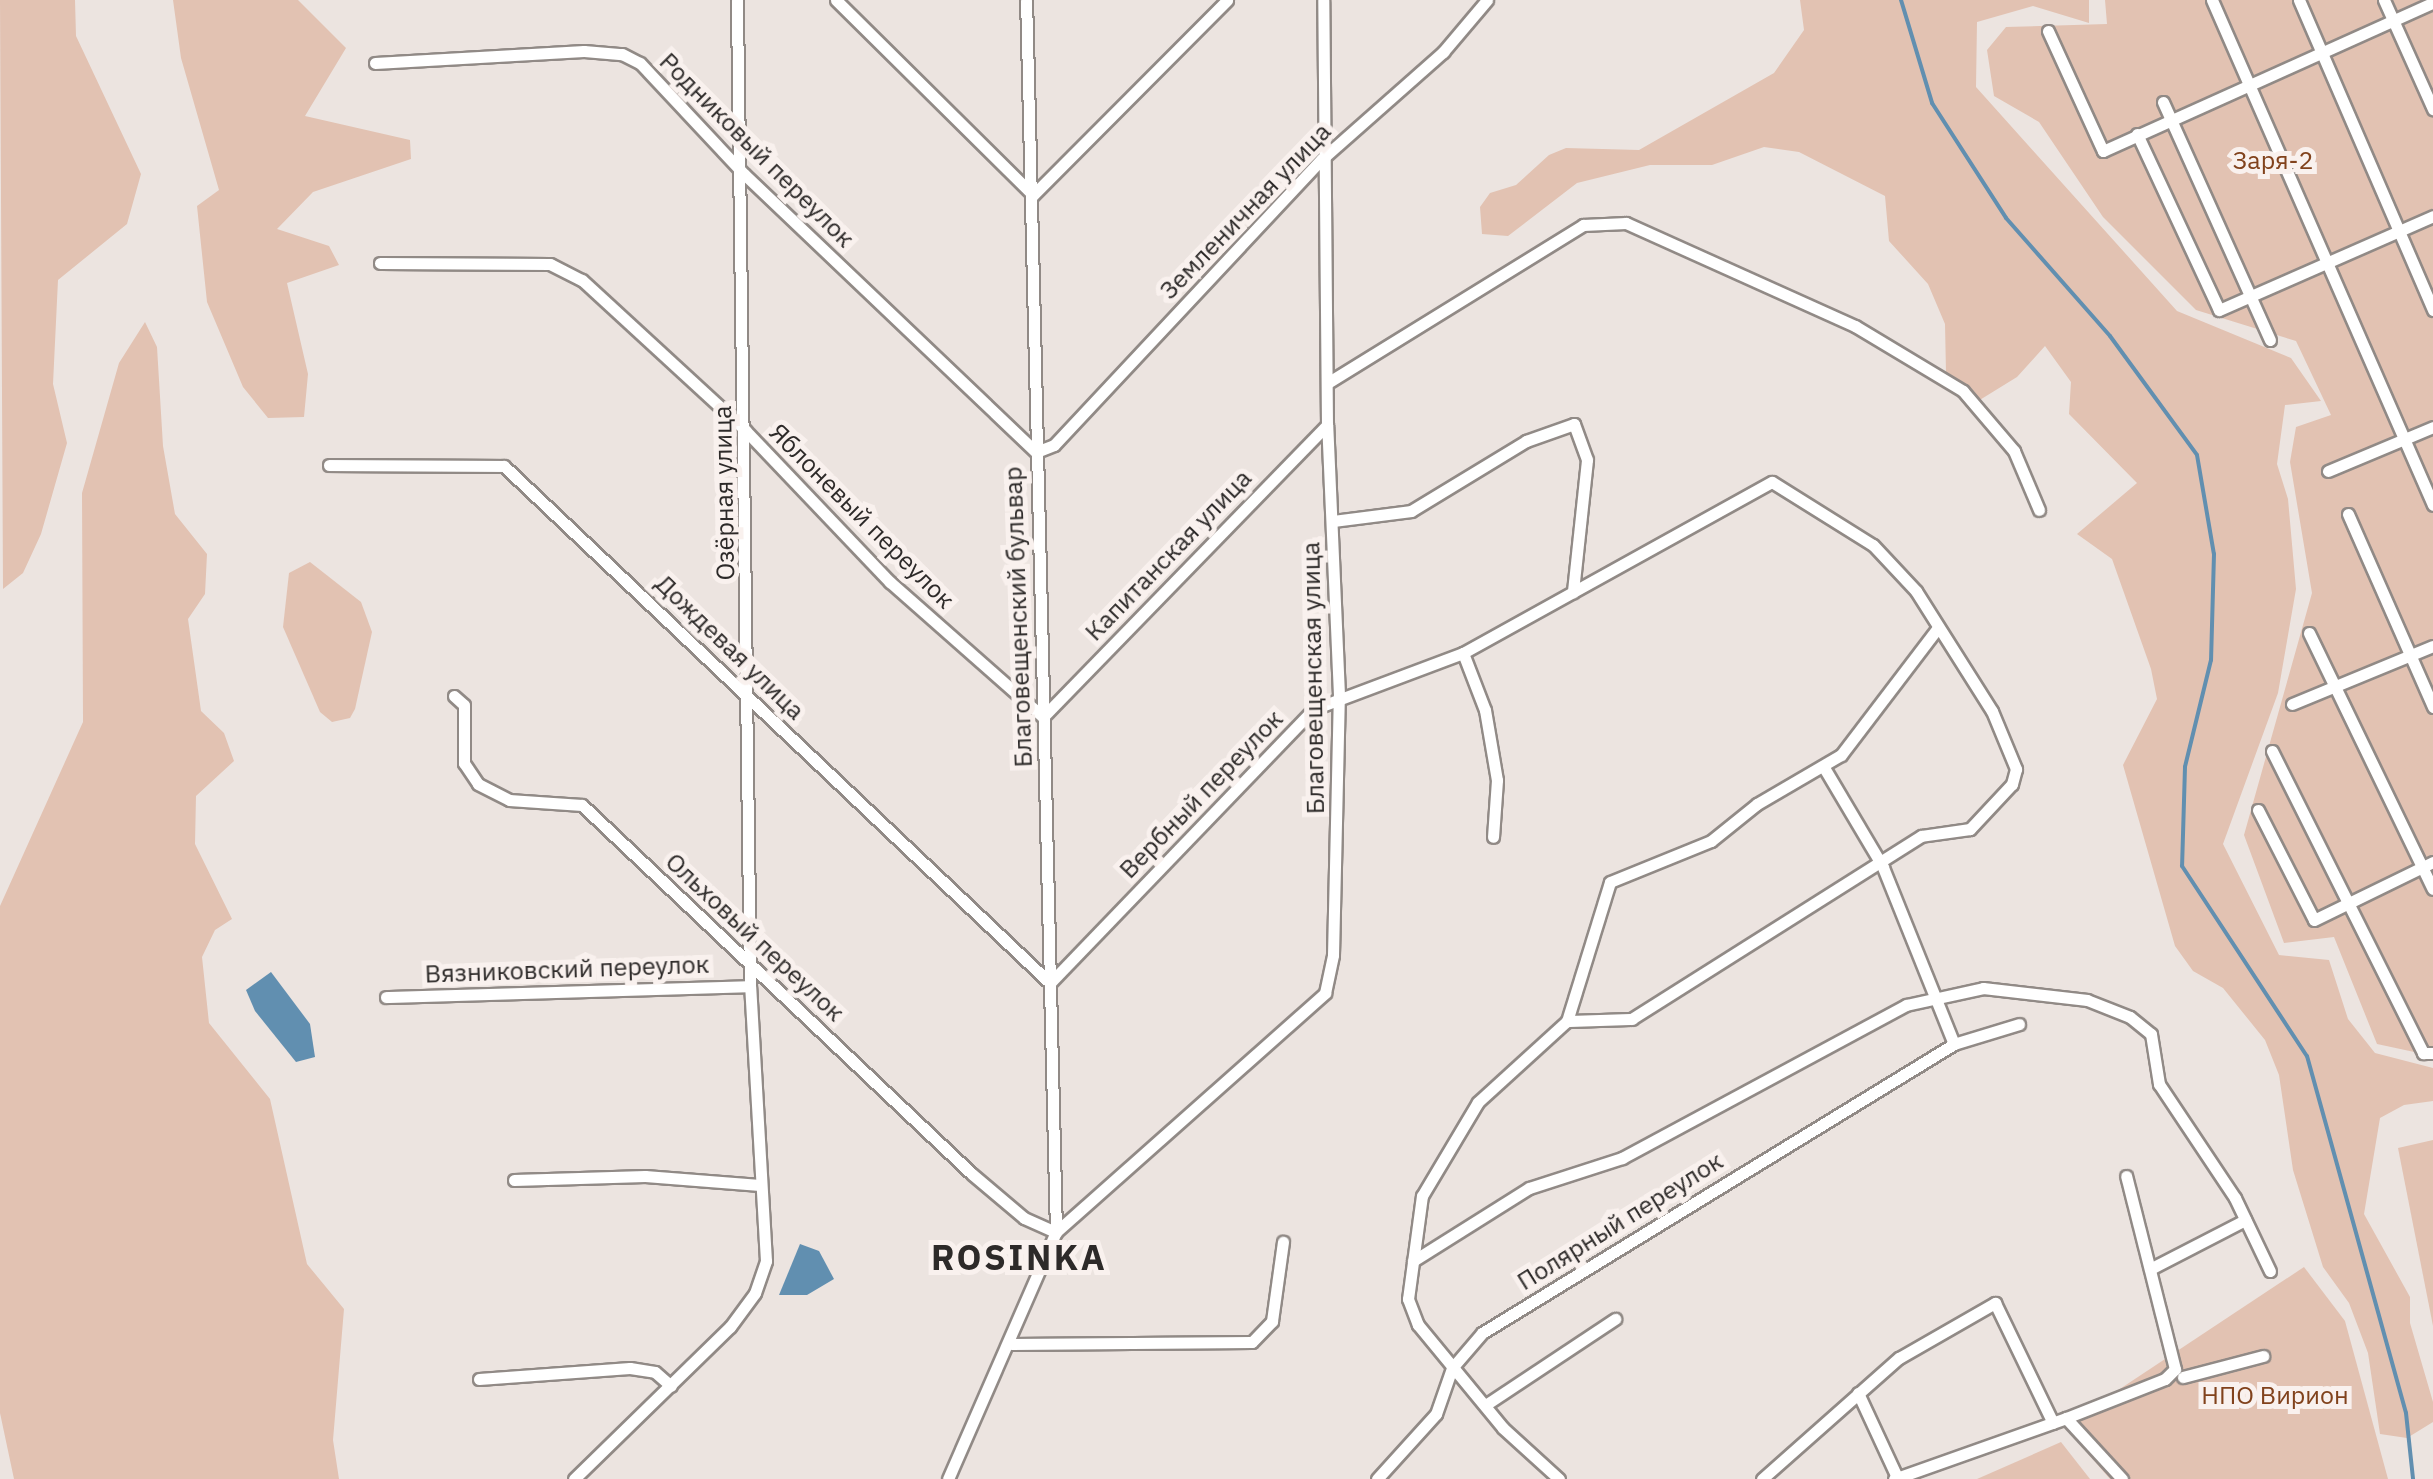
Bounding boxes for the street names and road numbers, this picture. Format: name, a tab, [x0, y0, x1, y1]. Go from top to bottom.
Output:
street label: Родниковый переулок	[653, 46, 861, 254]
street label: Земленичная улица	[1153, 117, 1337, 305]
street label: Озёрная улица	[707, 405, 741, 581]
street label: Яблоневый переулок	[763, 417, 961, 615]
street label: Капитанская улица	[1079, 463, 1257, 647]
street label: Благовещенский бульвар	[998, 466, 1038, 768]
street label: Благовещенская улица	[1296, 542, 1330, 814]
street label: Дождевая улица	[649, 568, 811, 726]
street label: Вербный переулок	[1113, 704, 1289, 884]
street label: Ольховый переулок	[659, 847, 851, 1027]
street label: Вязниковский переулок	[424, 949, 710, 989]
street label: Полярный переулок	[1512, 1146, 1728, 1296]

